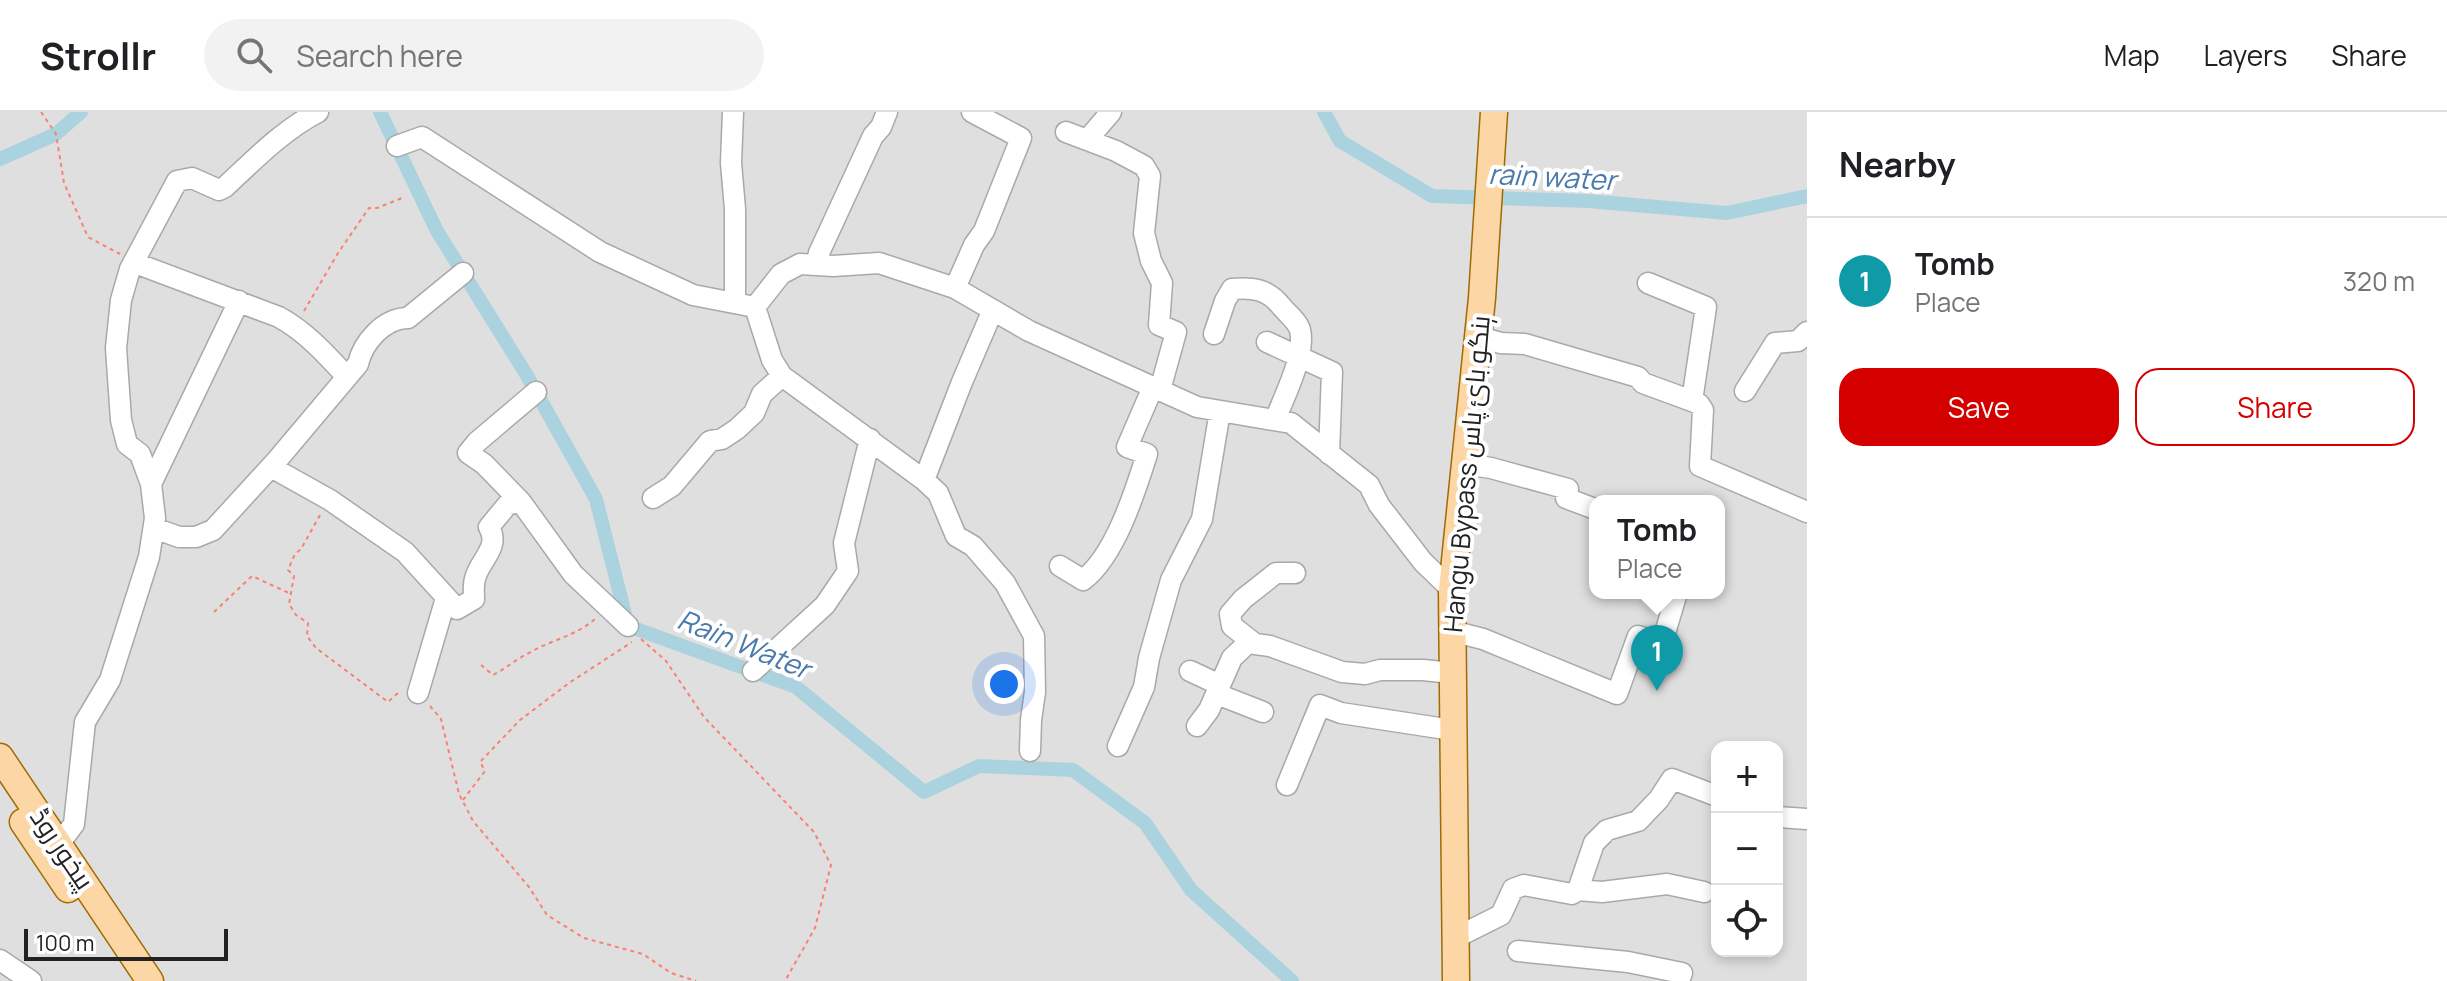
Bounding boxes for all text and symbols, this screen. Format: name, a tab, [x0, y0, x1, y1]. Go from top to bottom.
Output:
search box	[204, 19, 764, 91]
text: Strollr	[40, 29, 156, 81]
icon: search	[232, 33, 276, 77]
text: Search here	[296, 35, 463, 76]
text: Map	[2104, 36, 2160, 74]
text: Layers	[2204, 36, 2287, 74]
text: Share	[2331, 36, 2407, 74]
text: Nearby	[1839, 141, 1955, 187]
water label: rain water	[1488, 154, 1620, 199]
text: Tomb	[1915, 243, 1995, 284]
text: 1	[1859, 263, 1871, 299]
text: 320 m	[2343, 263, 2415, 299]
text: Place	[1915, 284, 1980, 320]
street label: Hangu Bypass ہنگو بائ پاس	[1434, 314, 1498, 634]
button: Save	[1839, 368, 2119, 446]
button: Share	[2135, 368, 2415, 446]
popup	[1589, 495, 1725, 599]
text: Tomb	[1617, 509, 1697, 550]
text: Place	[1617, 550, 1683, 586]
water label: Rain Water	[673, 599, 820, 688]
pin: 1	[1631, 625, 1683, 691]
your location	[984, 664, 1024, 704]
map controls	[1711, 741, 1783, 957]
button: +	[1711, 741, 1783, 813]
street label: پیخور روڈ	[22, 801, 103, 896]
button: −	[1711, 813, 1783, 885]
button: locate	[1711, 885, 1783, 957]
scale bar	[24, 925, 228, 961]
text: 100 m	[36, 928, 94, 958]

